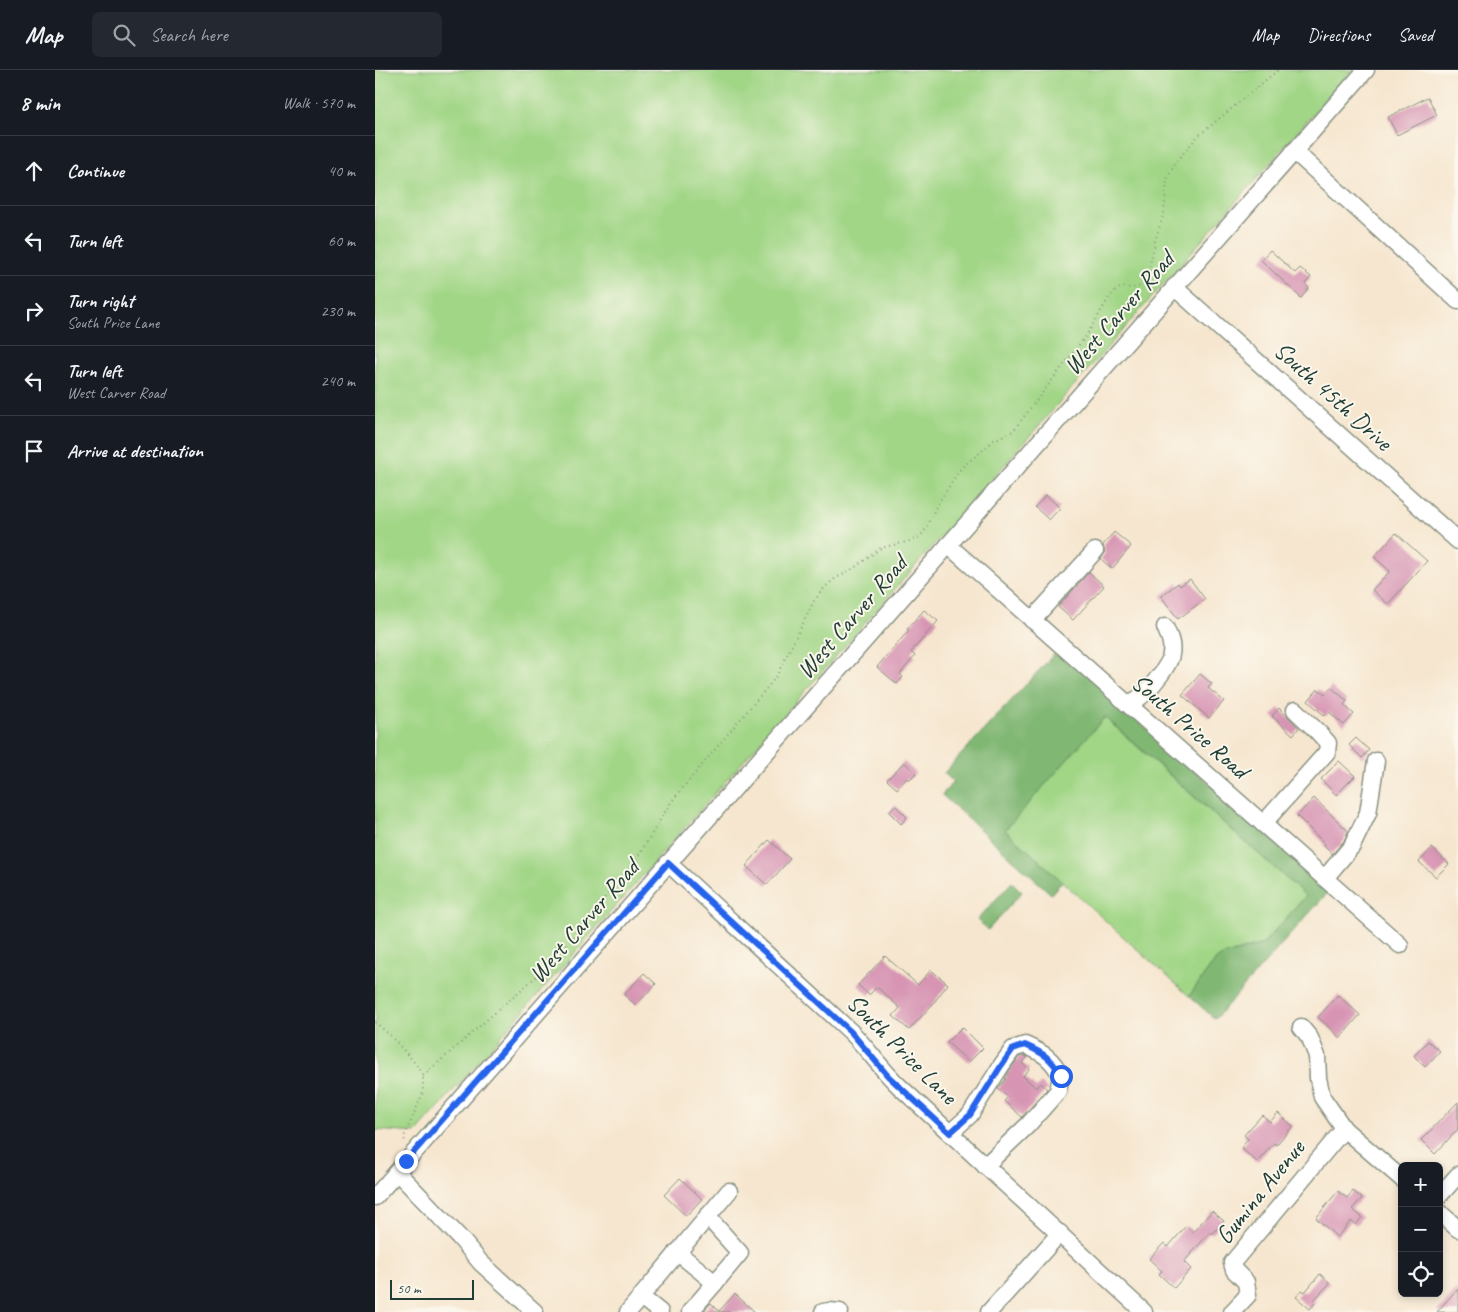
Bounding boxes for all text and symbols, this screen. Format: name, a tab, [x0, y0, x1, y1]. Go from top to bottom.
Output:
search box	[92, 12, 442, 57]
text: Map	[25, 20, 62, 50]
icon: search	[110, 21, 138, 49]
text: Search here	[150, 23, 228, 47]
text: Map	[1252, 24, 1279, 46]
text: Directions	[1307, 24, 1370, 46]
text: Saved	[1398, 24, 1433, 46]
text: 8 min	[20, 90, 60, 116]
text: Walk · 570 m	[283, 93, 355, 113]
icon: ahead	[20, 157, 48, 185]
text: Continue	[67, 159, 124, 183]
text: 40 m	[328, 161, 355, 181]
icon: left	[20, 227, 48, 255]
text: Turn left	[67, 229, 122, 253]
text: 60 m	[328, 231, 355, 251]
street label: West Carver Road	[1057, 242, 1184, 381]
text: Turn right	[67, 289, 134, 313]
icon: right	[20, 297, 48, 325]
text: 230 m	[321, 301, 355, 321]
text: South Price Lane	[67, 313, 159, 333]
street label: South 45th Drive	[1267, 334, 1400, 459]
text: Turn left	[67, 359, 122, 383]
icon: left	[20, 367, 48, 395]
text: 240 m	[321, 371, 355, 391]
text: West Carver Road	[67, 383, 165, 403]
icon: arrive	[20, 437, 48, 465]
text: Arrive at destination	[67, 439, 203, 463]
street label: West Carver Road	[790, 546, 917, 685]
street label: South Price Road	[1125, 666, 1258, 788]
street label: West Carver Road	[522, 850, 649, 989]
street label: South Price Lane	[840, 987, 966, 1113]
route start	[1050, 1065, 1073, 1088]
street label: Gumina Avenue	[1208, 1132, 1313, 1251]
route end	[395, 1150, 418, 1173]
map controls	[1398, 1162, 1443, 1297]
button: +	[1398, 1162, 1443, 1207]
button: −	[1398, 1207, 1443, 1252]
button: locate	[1398, 1252, 1443, 1297]
scale bar	[390, 1277, 474, 1300]
text: 50 m	[397, 1280, 421, 1297]

